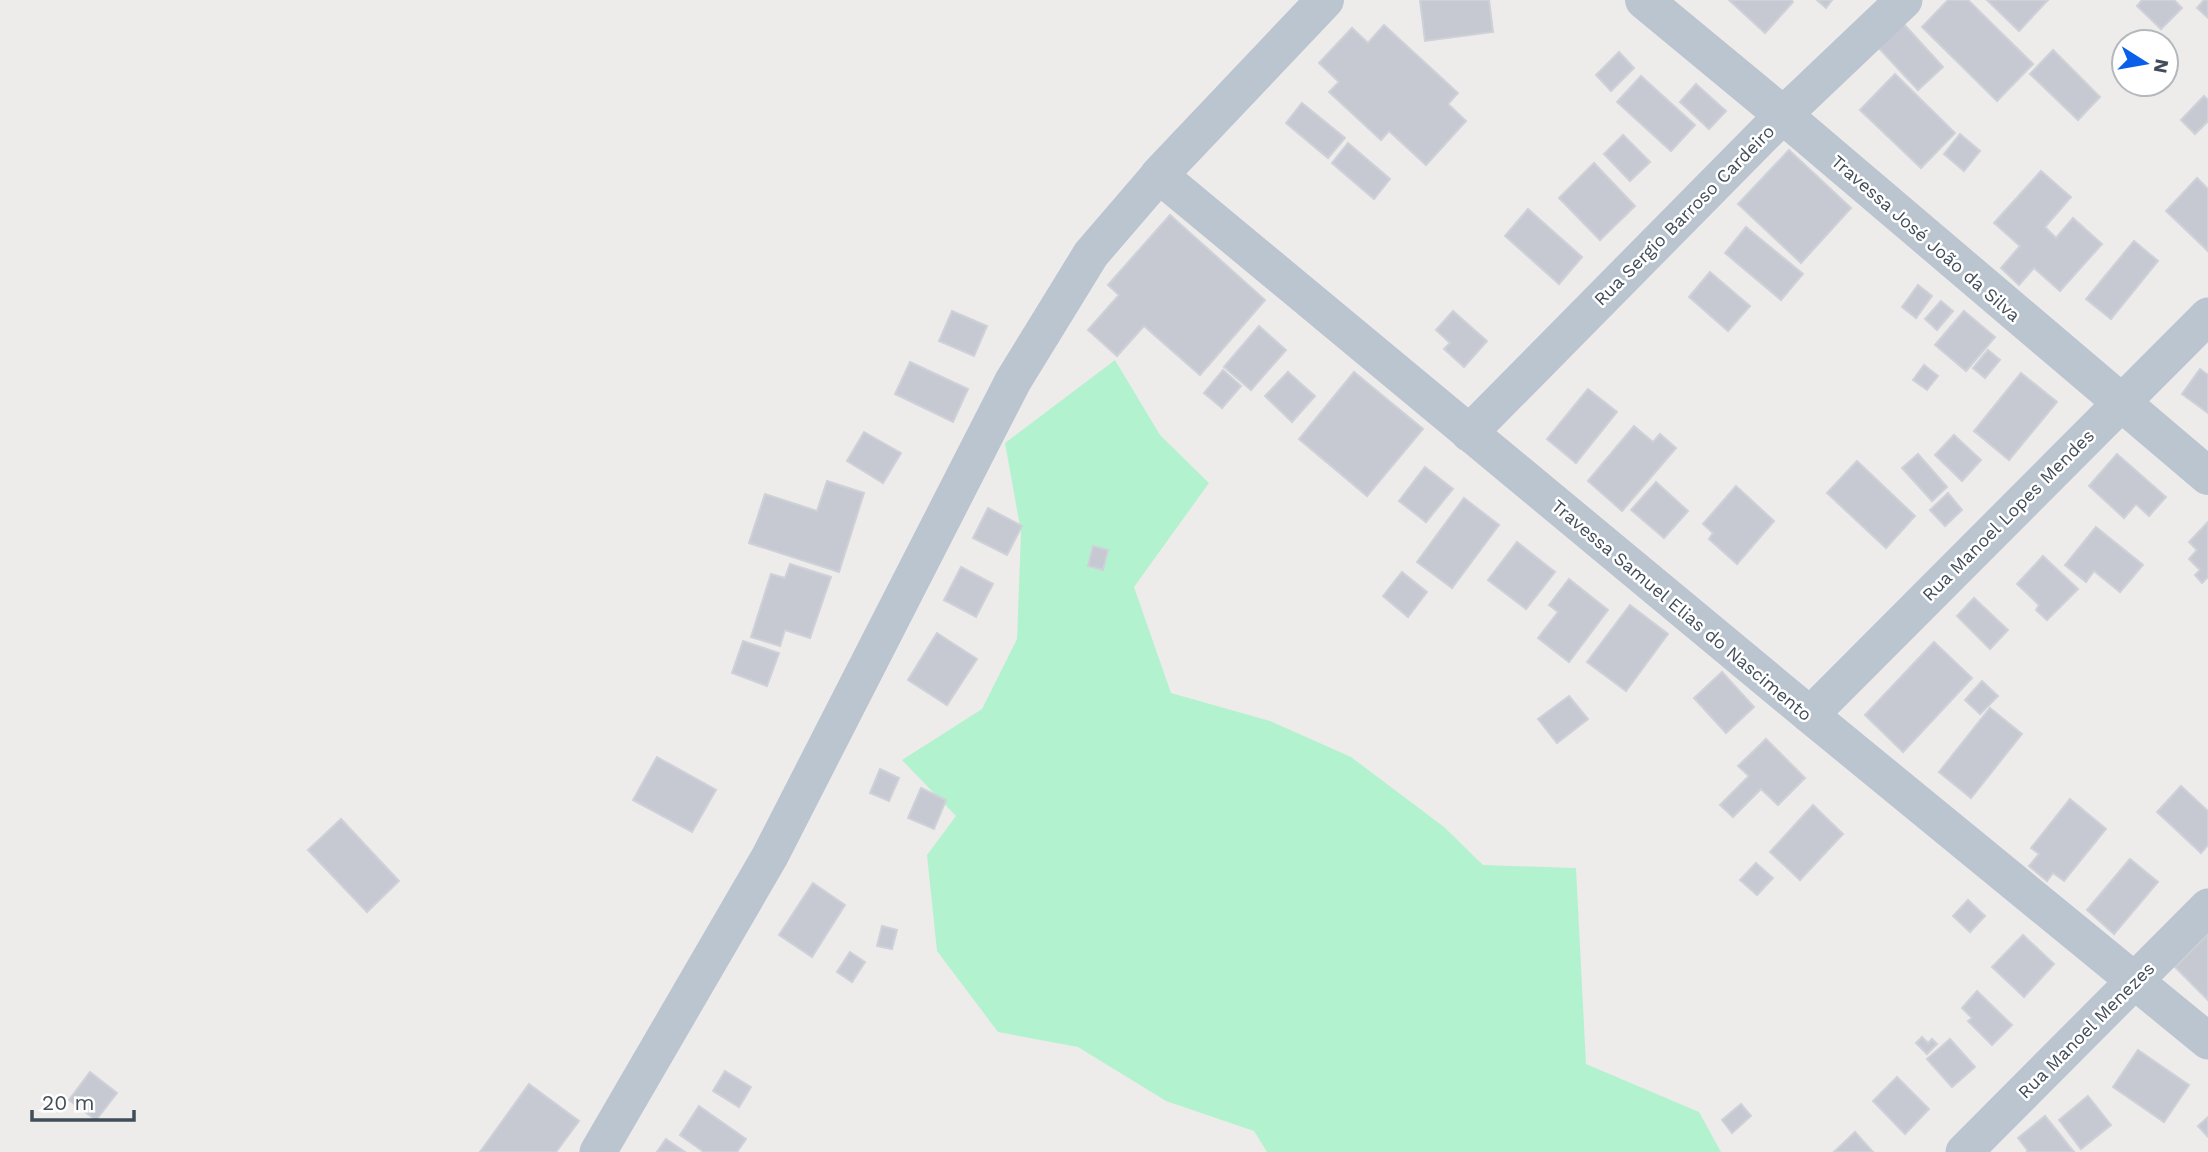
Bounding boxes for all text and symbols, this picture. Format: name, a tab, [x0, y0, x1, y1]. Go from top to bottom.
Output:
north arrow	[2110, 28, 2180, 98]
text: N	[2149, 57, 2174, 75]
street label: Rua Sergio Barroso Cardeiro	[1589, 120, 1779, 310]
street label: Travessa José João da Silva	[1827, 150, 2025, 326]
street label: Rua Manoel Lopes Mendes	[1918, 425, 2098, 605]
street label: Travessa Samuel Elias do Nascimento	[1548, 495, 1816, 725]
street label: Rua Manoel Menezes	[2013, 957, 2159, 1103]
scale bar	[32, 1078, 133, 1122]
text: 20 m	[42, 1090, 94, 1115]

